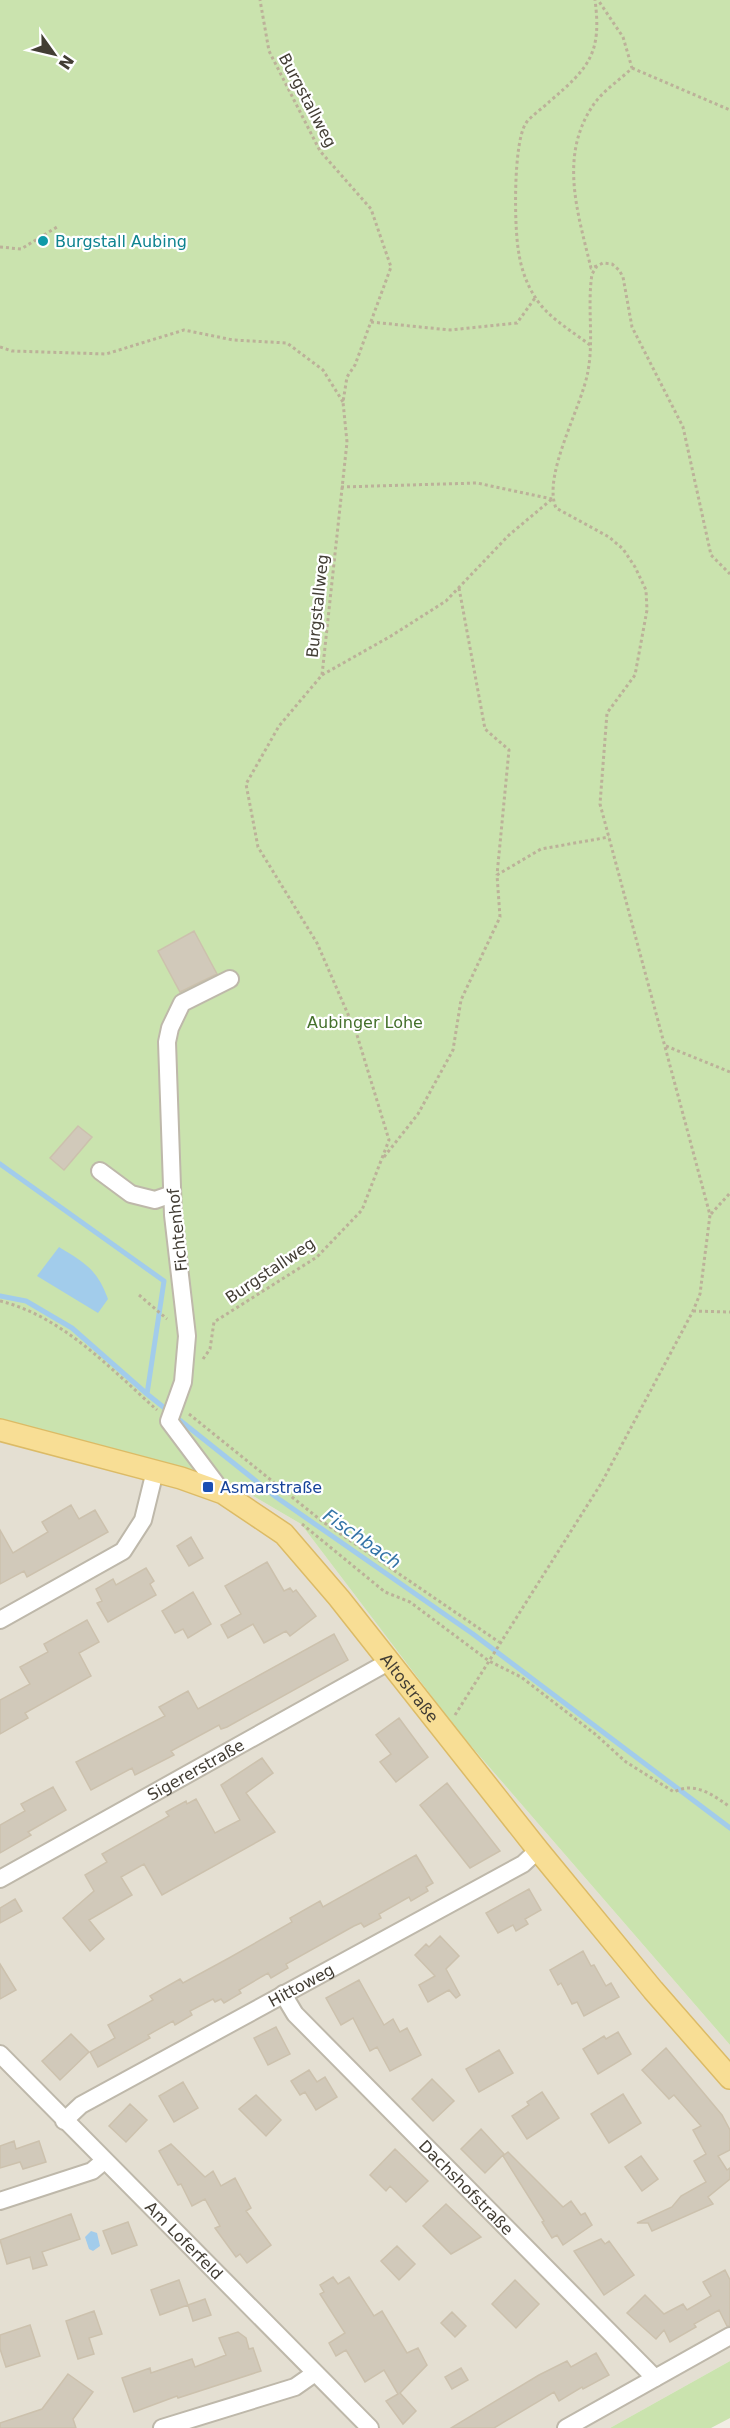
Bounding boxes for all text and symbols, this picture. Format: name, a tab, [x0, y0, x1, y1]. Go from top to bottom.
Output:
north arrow	[24, 24, 84, 84]
street label: Burgstallweg	[275, 50, 340, 151]
text: N	[54, 51, 78, 73]
place label: Burgstall Aubing	[55, 232, 187, 251]
marker: Burgstall Aubing	[36, 234, 50, 248]
street label: Burgstallweg	[303, 553, 332, 659]
park label: Aubinger Lohe	[307, 1013, 423, 1032]
street label: Fichtenhof	[164, 1187, 191, 1272]
street label: Burgstallweg	[222, 1233, 319, 1307]
place label: Asmarstraße	[220, 1478, 322, 1497]
marker: Asmarstraße	[201, 1480, 215, 1494]
water label: Fischbach	[319, 1504, 405, 1573]
street label: Altostraße	[376, 1650, 442, 1726]
street label: Sigererstraße	[144, 1735, 248, 1805]
street label: Hittoweg	[265, 1960, 337, 2011]
street label: Dachshofstraße	[415, 2136, 517, 2239]
street label: Am Loferfeld	[141, 2198, 227, 2284]

